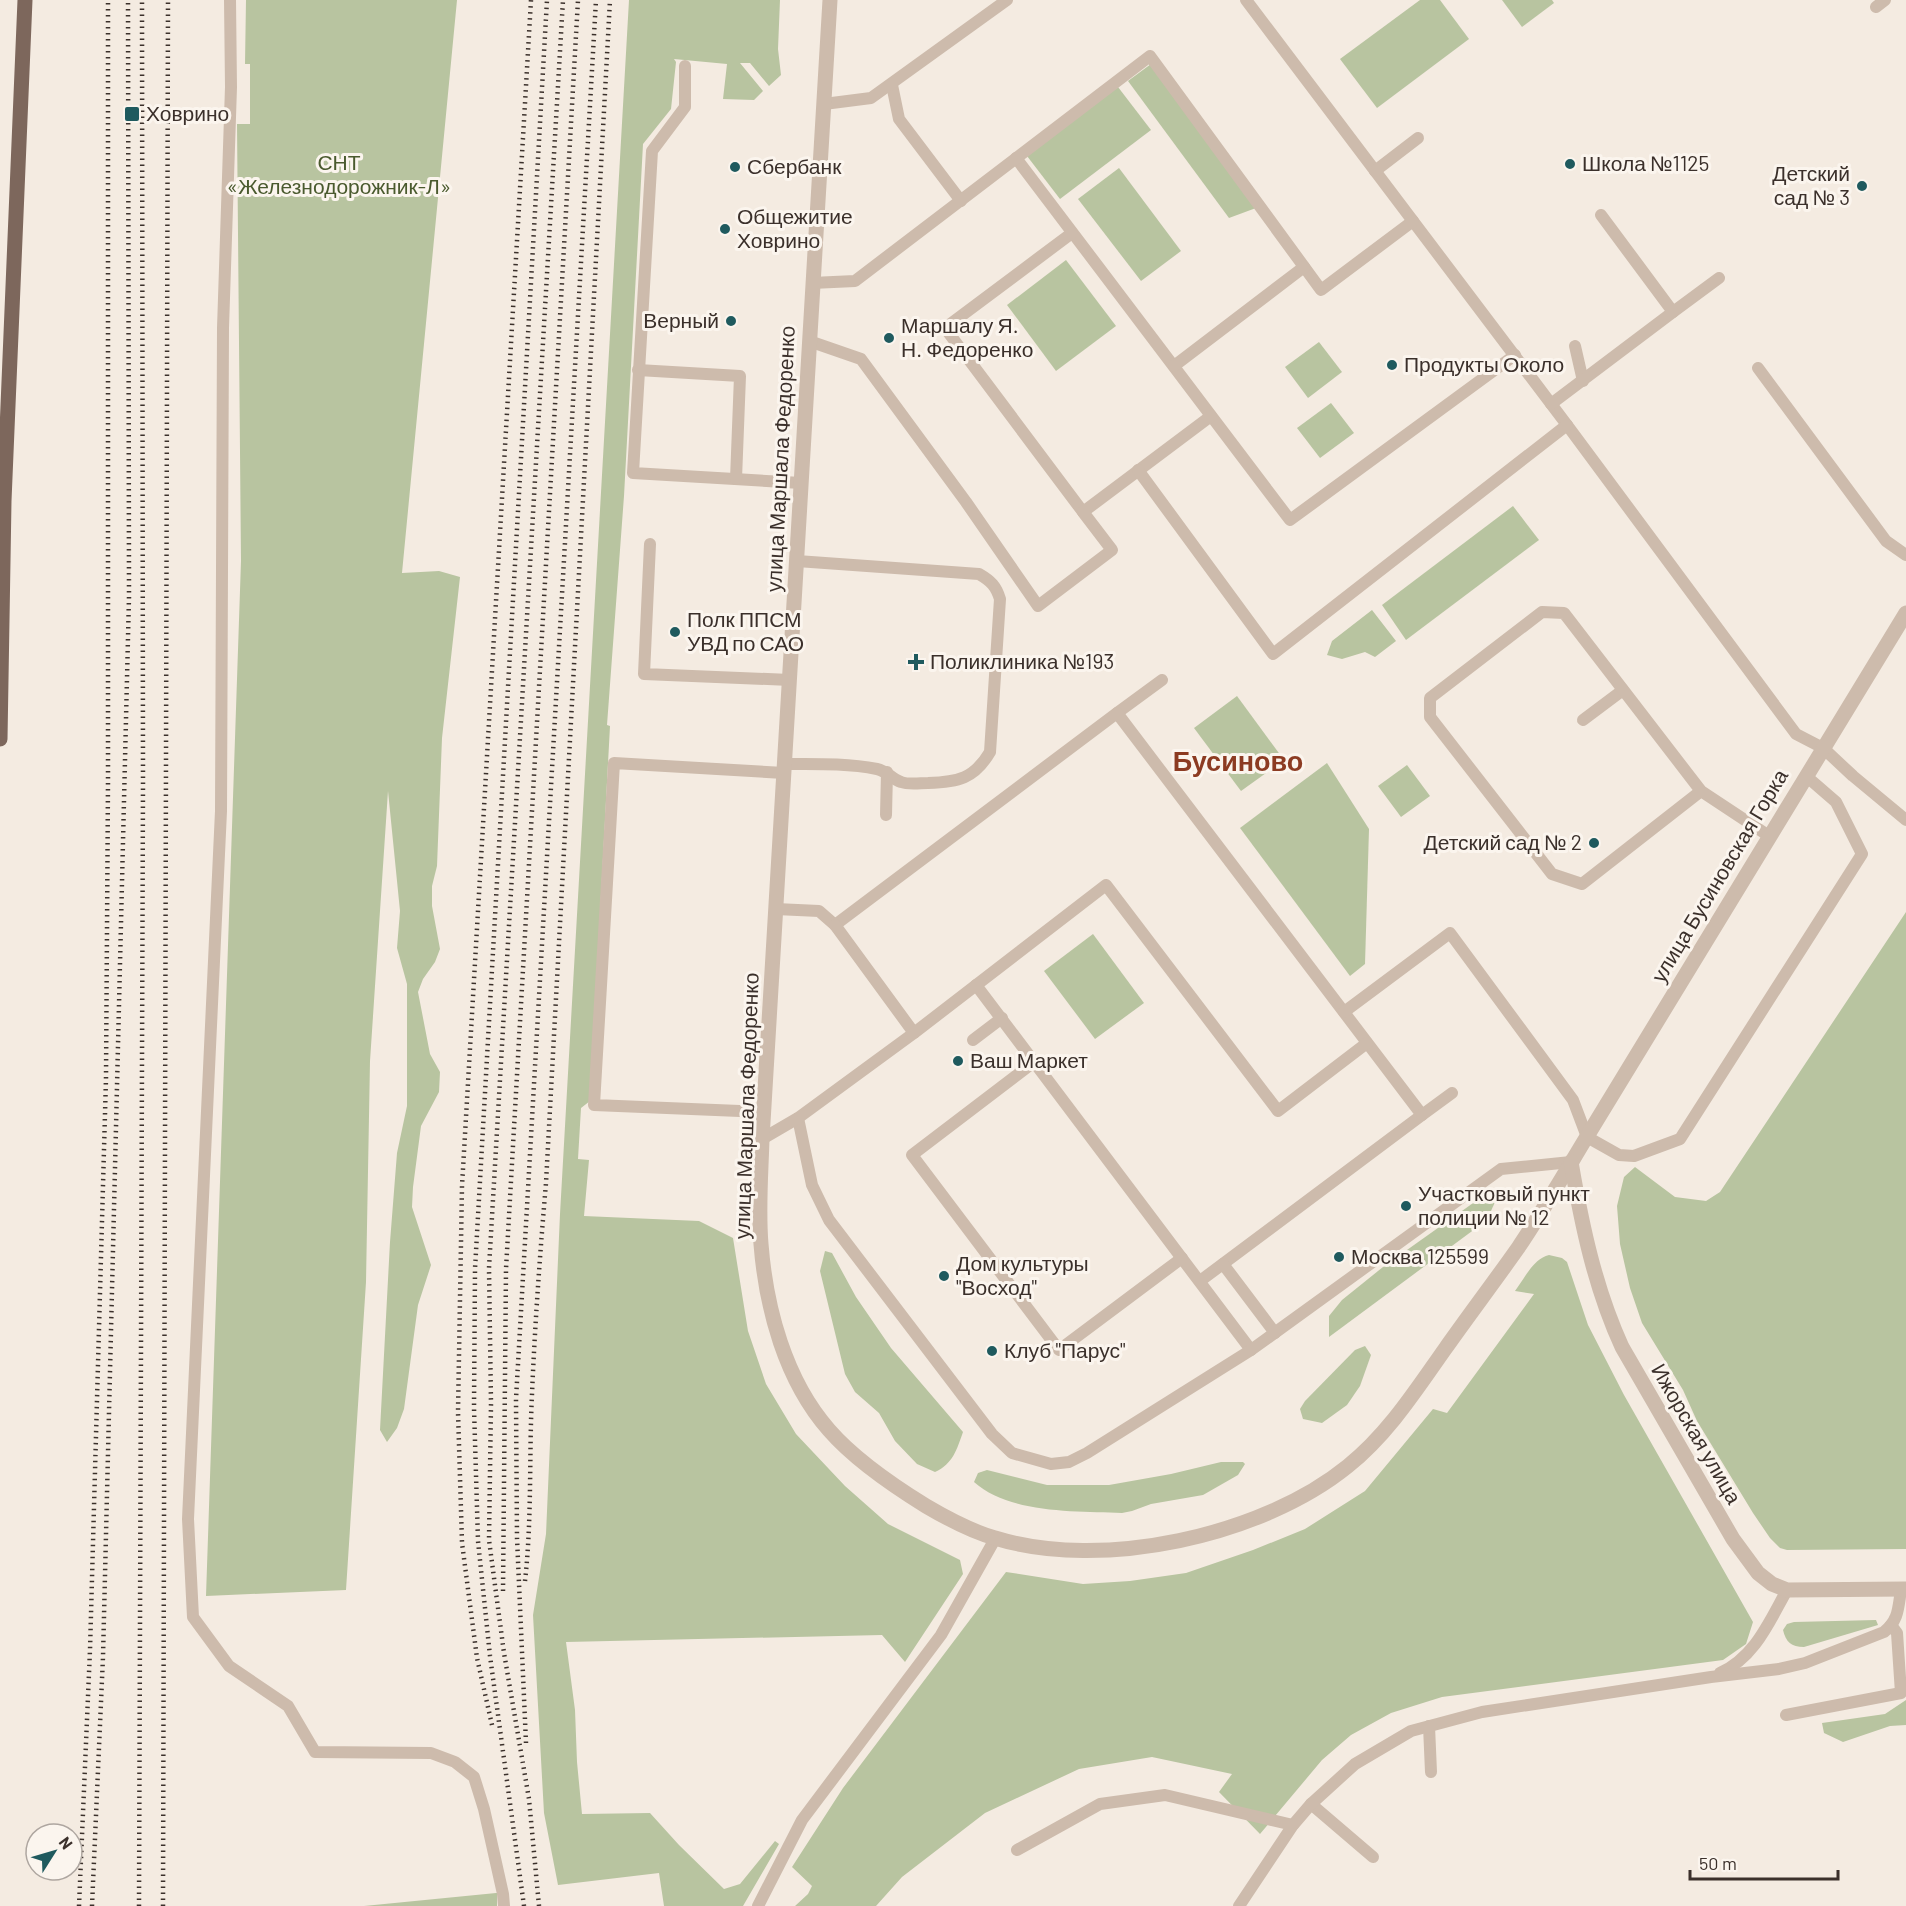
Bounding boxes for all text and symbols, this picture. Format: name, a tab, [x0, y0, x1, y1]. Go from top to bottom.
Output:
place label: Ховрино	[146, 100, 229, 125]
marker: Ховрино	[123, 105, 141, 123]
park label: СНТ «Железнодорожник-Л»	[227, 149, 451, 198]
place label: Школа №1125	[1582, 150, 1709, 175]
place label: Сбербанк	[747, 153, 842, 178]
marker: Школа №1125	[1563, 157, 1577, 171]
marker: Сбербанк	[728, 160, 742, 174]
place label: Детский сад № 3	[1772, 160, 1850, 209]
marker: Детский сад № 3	[1855, 179, 1869, 193]
place label: Общежитие Ховрино	[737, 203, 853, 252]
marker: Общежитие Ховрино	[718, 222, 732, 236]
place label: Верный	[643, 307, 719, 332]
place label: Маршалу Я. Н. Федоренко	[901, 312, 1033, 361]
marker: Верный	[724, 314, 738, 328]
street label: улица Маршала Федоренко	[760, 325, 799, 593]
marker: Маршалу Я. Н. Федоренко	[882, 331, 896, 345]
place label: Продукты Около	[1404, 351, 1564, 376]
marker: Продукты Около	[1385, 358, 1399, 372]
place label: Полк ППСМ УВД по САО	[687, 606, 804, 655]
marker: Полк ППСМ УВД по САО	[668, 625, 682, 639]
place label: Поликлиника №193	[930, 648, 1114, 673]
marker: Поликлиника №193	[907, 653, 925, 671]
district label: Бусиново	[1173, 744, 1303, 777]
street label: улица Бусиновская Горка	[1645, 764, 1792, 986]
place label: Детский сад № 2	[1423, 829, 1582, 854]
marker: Детский сад № 2	[1587, 836, 1601, 850]
street label: улица Маршала Федоренко	[728, 972, 763, 1240]
place label: Ваш Маркет	[970, 1047, 1088, 1072]
marker: Ваш Маркет	[951, 1054, 965, 1068]
place label: Участковый пункт полиции № 12	[1418, 1180, 1590, 1229]
marker: Участковый пункт полиции № 12	[1399, 1199, 1413, 1213]
place label: Москва 125599	[1351, 1243, 1489, 1268]
place label: Дом культуры "Восход"	[956, 1250, 1089, 1299]
marker: Москва 125599	[1332, 1250, 1346, 1264]
marker: Дом культуры "Восход"	[937, 1269, 951, 1283]
place label: Клуб "Парус"	[1004, 1337, 1125, 1362]
marker: Клуб "Парус"	[985, 1344, 999, 1358]
street label: Ижорская улица	[1647, 1359, 1748, 1508]
north arrow	[24, 1822, 84, 1882]
text: N	[56, 1833, 77, 1853]
scale bar	[1690, 1843, 1838, 1881]
text: 50 m	[1699, 1852, 1737, 1874]

